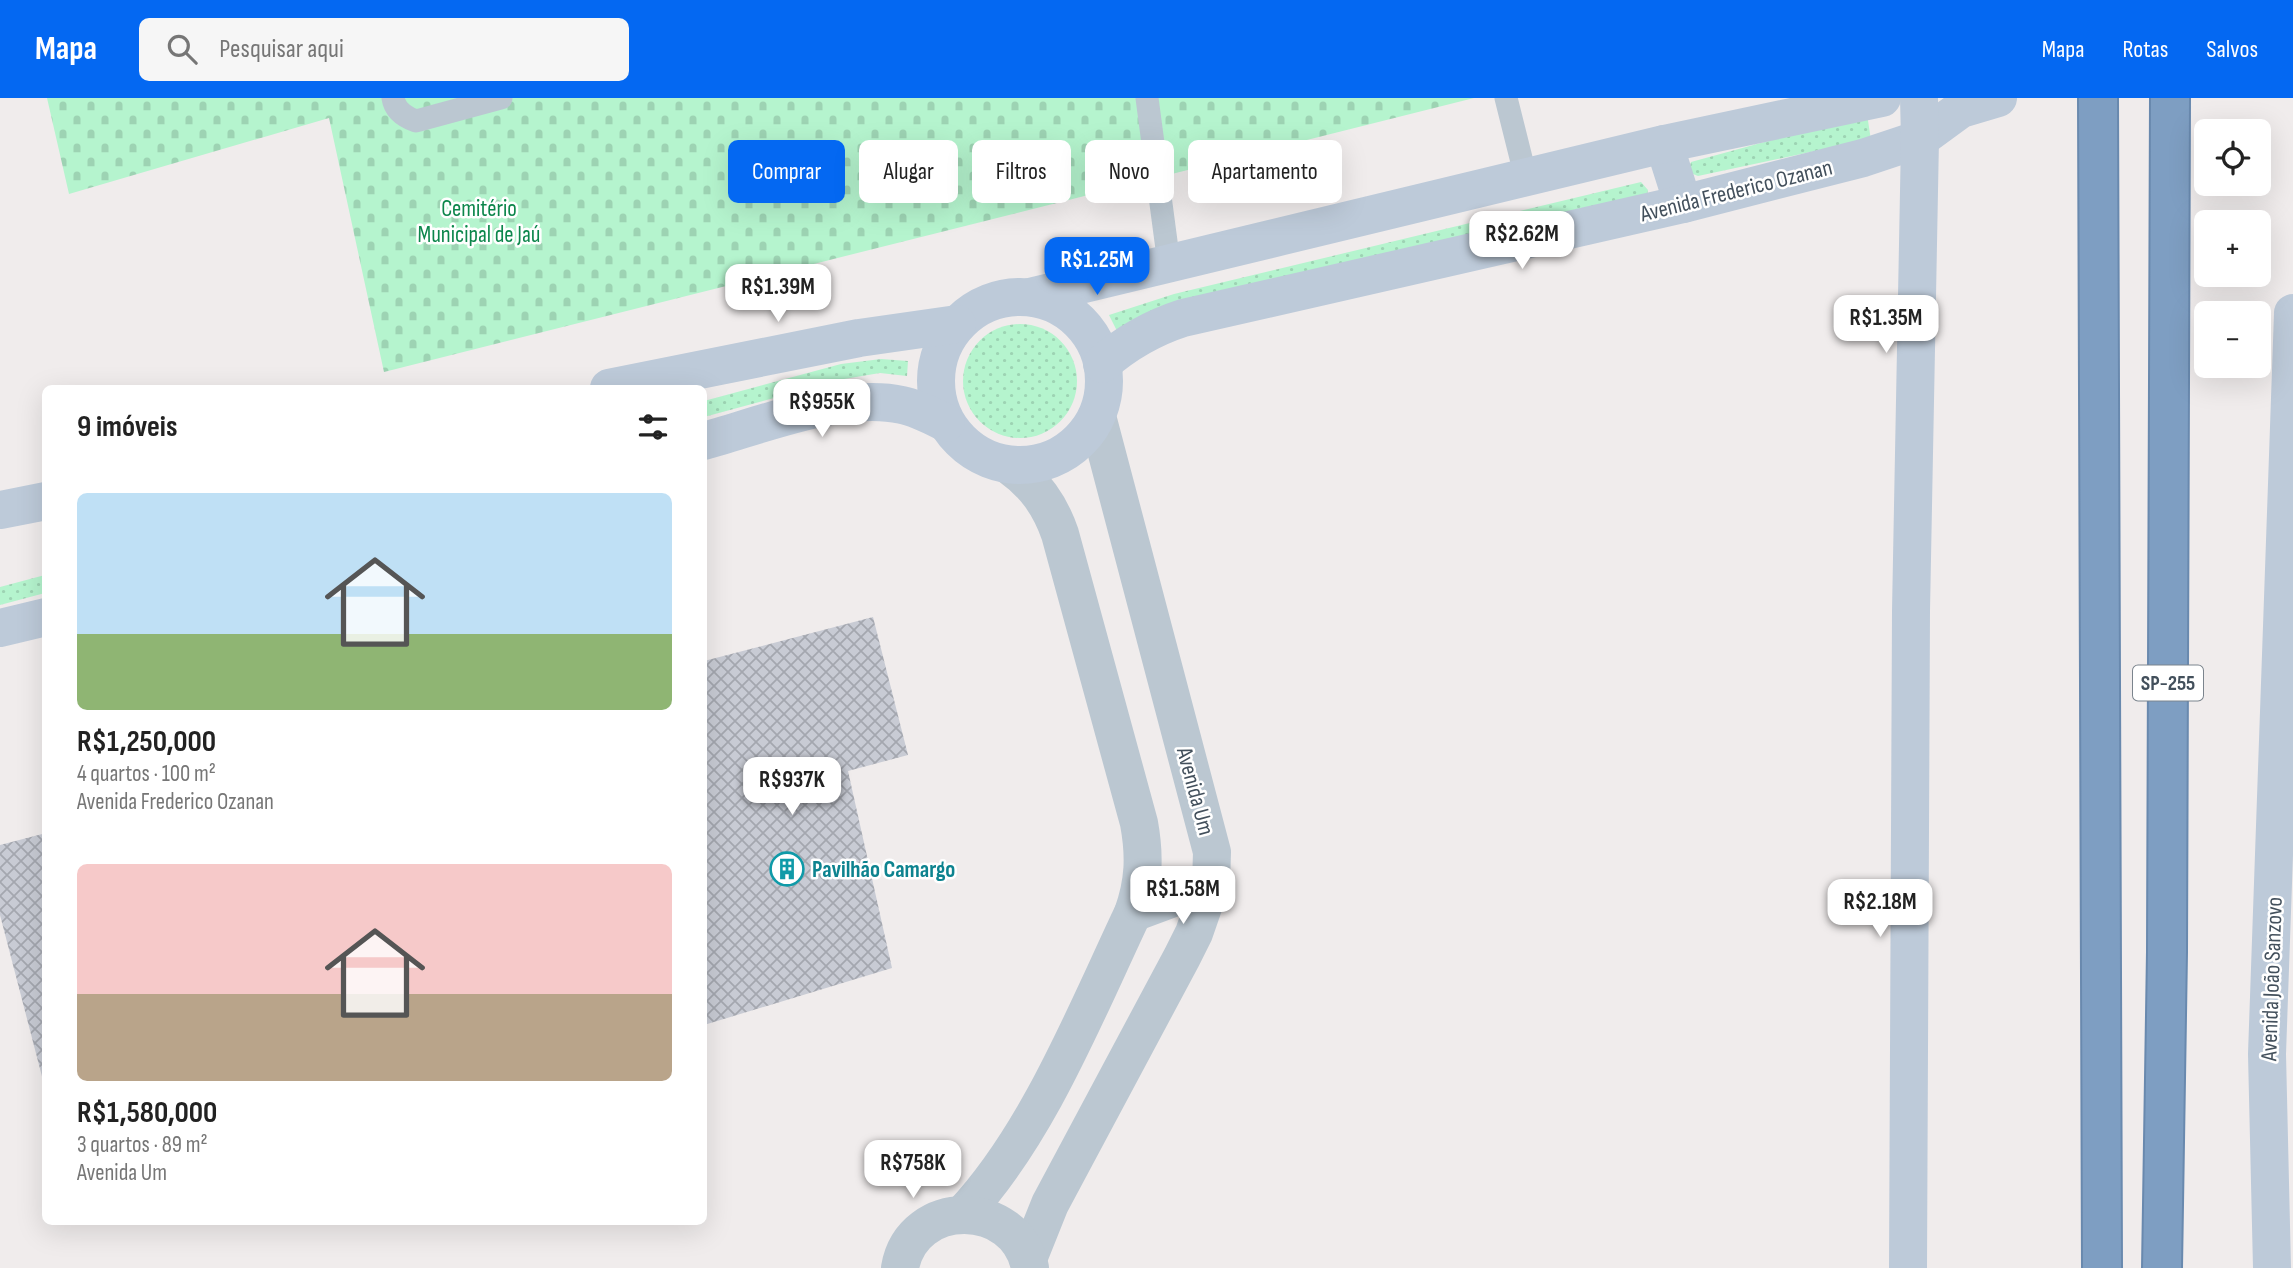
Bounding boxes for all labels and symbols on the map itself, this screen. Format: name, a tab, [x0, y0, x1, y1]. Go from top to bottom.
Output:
street label: Avenida Frederico Ozanan	[1636, 154, 1835, 229]
park label: Cemitério Municipal de Jaú	[418, 195, 540, 249]
pin: R$2.62M	[1457, 212, 1587, 271]
pin: R$1.25M	[1032, 238, 1162, 297]
pin: R$1.39M	[713, 264, 843, 324]
pin: R$1.35M	[1821, 296, 1951, 355]
pin: R$955K	[765, 380, 879, 439]
road number: SP-255	[2133, 666, 2203, 700]
street label: Avenida Um	[1170, 743, 1220, 838]
pin: R$937K	[735, 758, 849, 817]
building icon: Pavilhão Camargo	[768, 850, 806, 888]
place label: Pavilhão Camargo	[812, 856, 955, 884]
pin: R$1.58M	[1118, 866, 1248, 926]
pin: R$2.18M	[1815, 880, 1945, 939]
street label: Avenida João Sanzovo	[2255, 897, 2289, 1063]
pin: R$758K	[856, 1140, 970, 1200]

